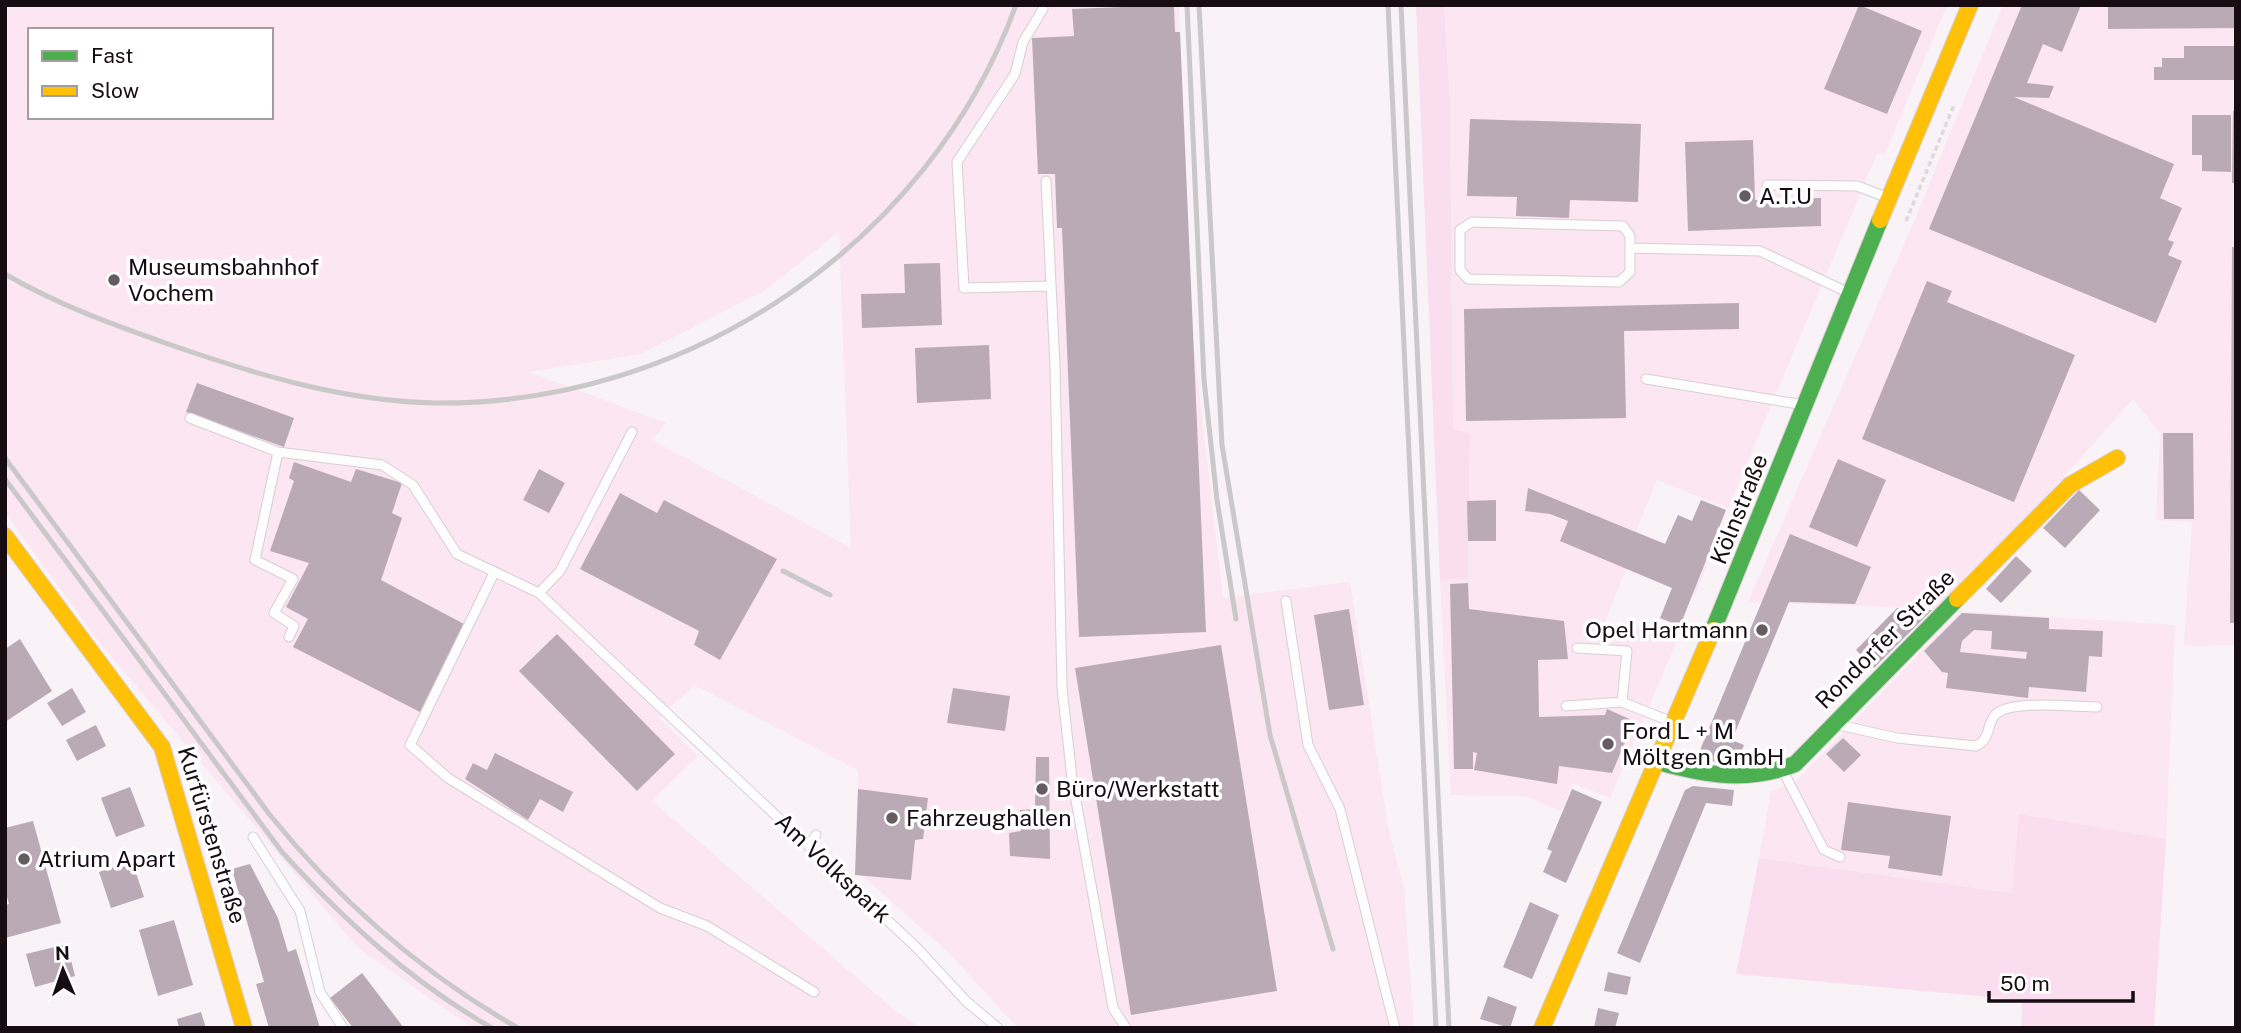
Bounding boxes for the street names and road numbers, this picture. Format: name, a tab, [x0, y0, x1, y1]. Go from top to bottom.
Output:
street label: Kölnstraße	[1704, 450, 1773, 568]
street label: Rondorfer Straße	[1809, 563, 1960, 714]
street label: Kurfürstenstraße	[173, 743, 252, 927]
street label: Am Volkspark	[770, 807, 897, 928]

